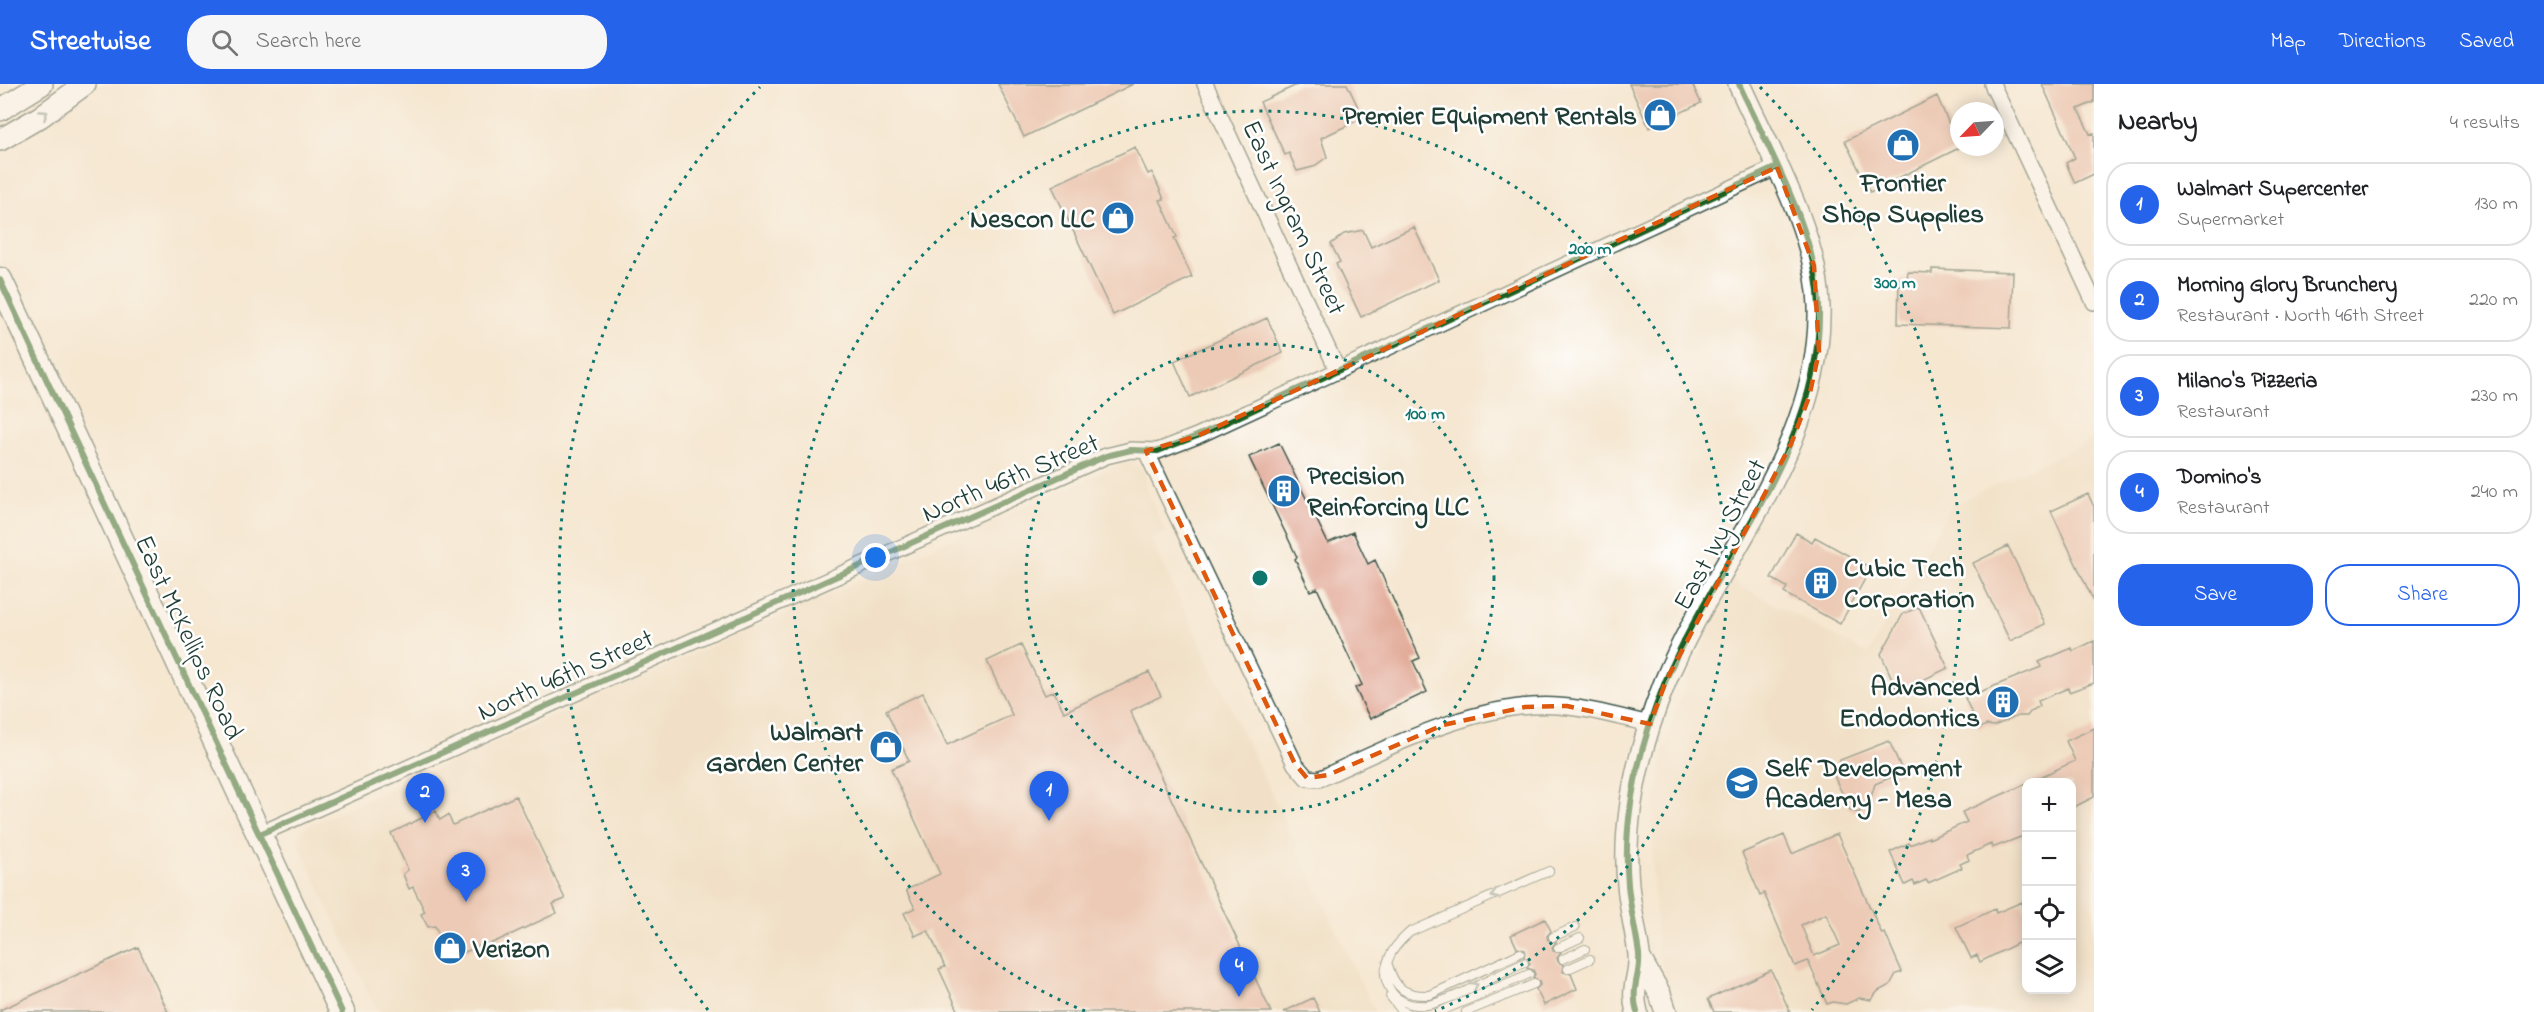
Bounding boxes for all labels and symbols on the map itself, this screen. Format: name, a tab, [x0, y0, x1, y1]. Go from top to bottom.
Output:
shop icon: Premier Equipment Rentals	[1642, 97, 1678, 133]
place label: Premier Equipment Rentals	[1343, 98, 1637, 137]
north arrow	[1950, 102, 2004, 156]
one-way arrow	[37, 110, 48, 121]
street label: East Ingram Street	[1230, 114, 1355, 322]
shop icon: Frontier Shop Supplies	[1885, 127, 1921, 163]
place label: Frontier Shop Supplies	[1822, 165, 1984, 235]
shop icon: Nescon LLC	[1100, 200, 1136, 236]
place label: Nescon LLC	[970, 201, 1095, 240]
text: 200 m	[1568, 237, 1612, 263]
text: 300 m	[1873, 271, 1916, 297]
text: 100 m	[1405, 402, 1445, 428]
street label: North 46th Street	[916, 424, 1106, 534]
street label: East Ivy Street	[1665, 452, 1778, 618]
place label: Precision Reinforcing LLC	[1307, 458, 1470, 529]
building icon: Precision Reinforcing LLC	[1266, 473, 1302, 509]
street label: East McKellips Road	[123, 529, 252, 747]
your location	[861, 543, 890, 572]
place label: Cubic Tech Corporation	[1844, 550, 1974, 620]
building icon: Cubic Tech Corporation	[1803, 565, 1839, 601]
centre of rings	[1250, 568, 1270, 588]
street label: North 46th Street	[472, 620, 660, 733]
place label: Advanced Endodontics	[1839, 669, 1981, 739]
building icon: Advanced Endodontics	[1985, 684, 2021, 720]
place label: Walmart Garden Center	[706, 714, 864, 784]
shop icon: Walmart Garden Center	[868, 729, 904, 765]
place label: Self Development Academy - Mesa	[1765, 750, 1963, 820]
school or university icon: Self Development Academy - Mesa	[1724, 765, 1760, 801]
pin: 1	[1030, 772, 1068, 821]
pin: 2	[406, 774, 444, 823]
pin: 3	[446, 852, 486, 902]
one-way arrow	[1490, 888, 1501, 900]
shop icon: Verizon	[432, 930, 468, 966]
place label: Verizon	[472, 931, 550, 970]
pin: 4	[1220, 948, 1258, 997]
one-way arrow	[1467, 981, 1478, 993]

